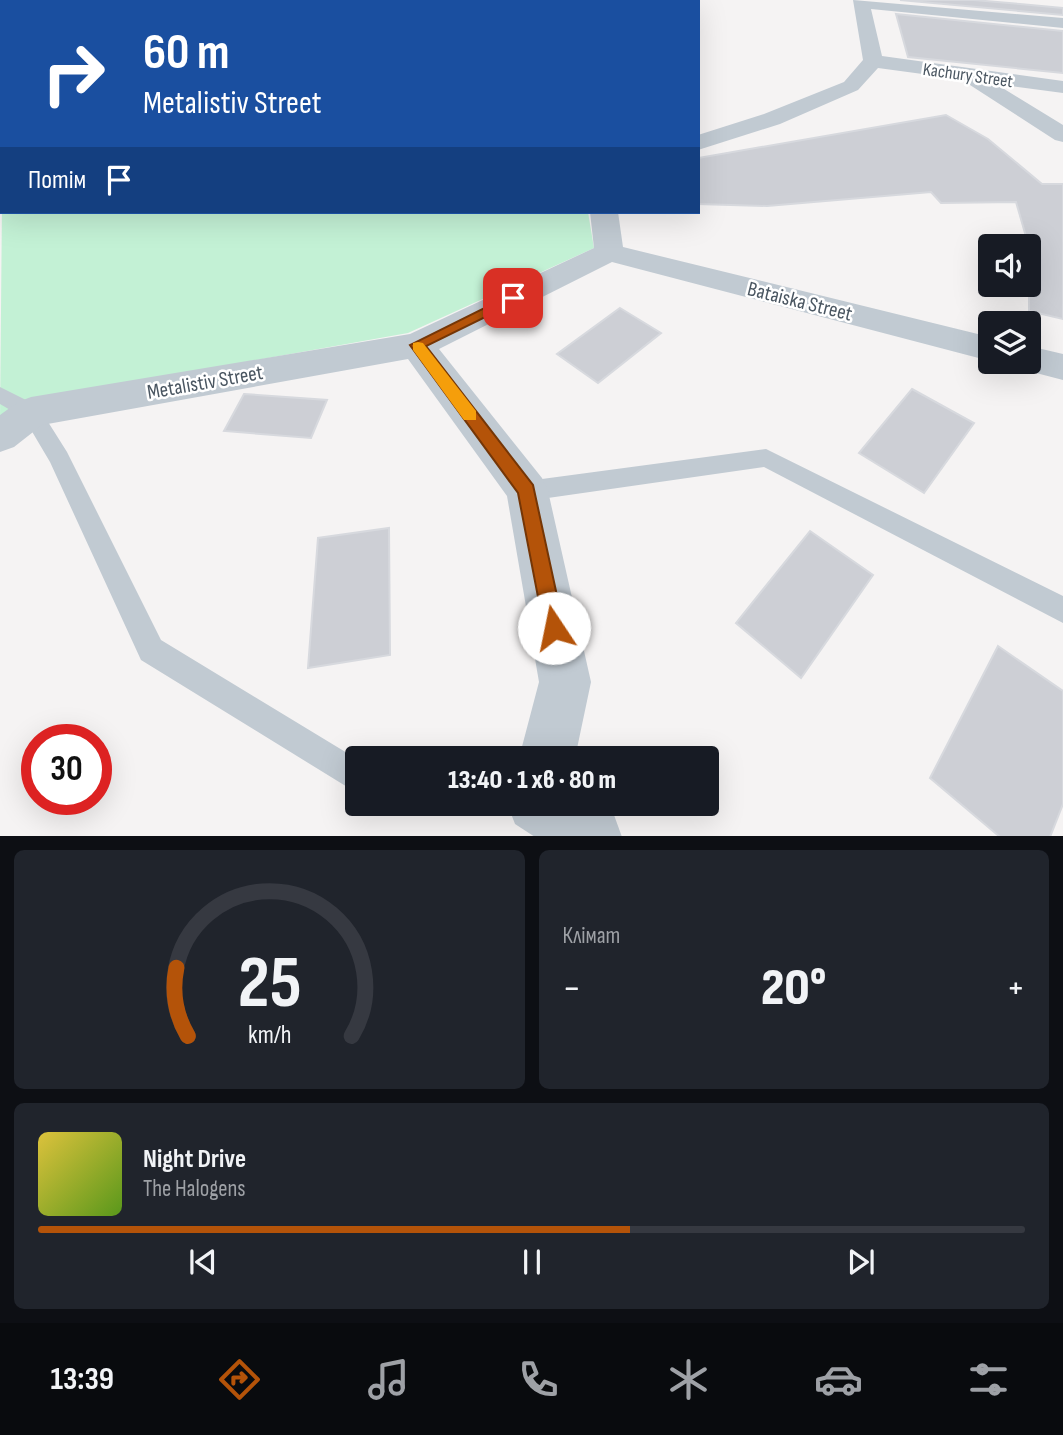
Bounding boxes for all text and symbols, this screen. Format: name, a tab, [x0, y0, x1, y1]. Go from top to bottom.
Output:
text: 60 m	[143, 24, 230, 83]
icon: right	[28, 28, 119, 119]
street label: Kachury Street	[922, 59, 1015, 92]
text: Metalistiv Street	[143, 84, 321, 123]
icon: arrive	[100, 161, 138, 199]
text: Потім	[28, 165, 86, 196]
map controls	[978, 234, 1041, 374]
button: sound	[978, 234, 1041, 297]
pin	[483, 268, 543, 328]
street label: Bataiska Street	[745, 276, 855, 327]
icon: arrive	[494, 279, 532, 317]
button: layers	[978, 311, 1041, 374]
street label: Metalistiv Street	[145, 360, 265, 405]
position arrow	[517, 591, 591, 665]
speed limit sign: 30	[21, 724, 112, 815]
text: 13:40 · 1 хв · 80 m	[448, 765, 616, 796]
text: Клімат	[563, 922, 620, 950]
text: 25	[237, 940, 301, 1028]
text: 20°	[761, 957, 826, 1020]
text: −	[563, 966, 581, 1011]
text: +	[1006, 966, 1025, 1011]
text: km/h	[248, 1019, 291, 1050]
text: Night Drive	[143, 1144, 246, 1175]
text: The Halogens	[143, 1175, 246, 1203]
icon: previous	[184, 1243, 222, 1281]
icon: pause	[513, 1243, 551, 1281]
icon: next	[842, 1243, 880, 1281]
icon: directions	[215, 1355, 264, 1404]
icon: music	[364, 1355, 413, 1404]
icon: phone	[514, 1355, 563, 1404]
icon: climate	[664, 1355, 713, 1404]
icon: car	[814, 1355, 863, 1404]
icon: filters	[964, 1355, 1013, 1404]
text: 13:39	[50, 1360, 114, 1399]

